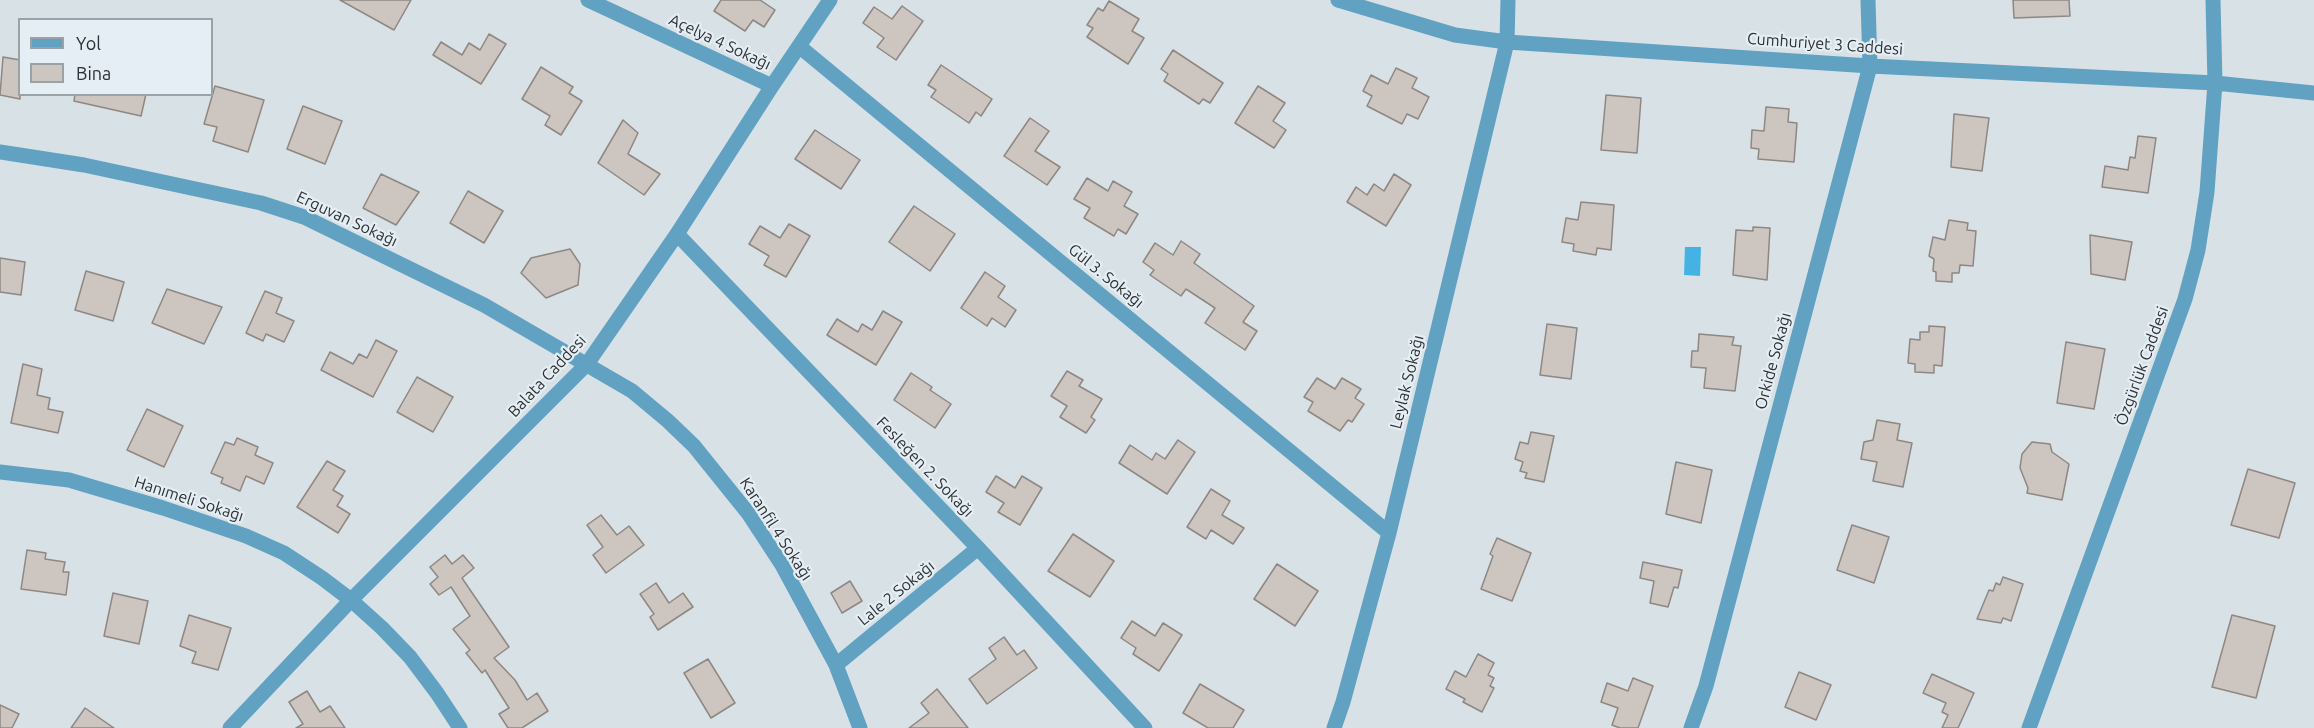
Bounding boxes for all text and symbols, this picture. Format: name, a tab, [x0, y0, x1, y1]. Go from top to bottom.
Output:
street label: Açelya 4 Sokağı	[666, 10, 774, 74]
legend	[18, 18, 213, 96]
street label: Cumhuriyet 3 Caddesi	[1746, 29, 1904, 59]
text: Yol	[76, 33, 101, 53]
text: Bina	[76, 63, 111, 83]
street label: Erguvan Sokağı	[293, 187, 401, 251]
street label: Gül 3. Sokağı	[1064, 240, 1148, 312]
street label: Özgürlük Caddesi	[2112, 304, 2172, 428]
street label: Orkide Sokağı	[1751, 310, 1795, 412]
street label: Balata Caddesi	[504, 331, 590, 421]
street label: Leylak Sokağı	[1386, 333, 1428, 431]
street label: Fesleğen 2. Sokağı	[872, 413, 978, 521]
street label: Hanımeli Sokağı	[132, 472, 246, 526]
street label: Karanfil 4 Sokağı	[736, 474, 816, 584]
street label: Lale 2 Sokağı	[854, 556, 938, 630]

